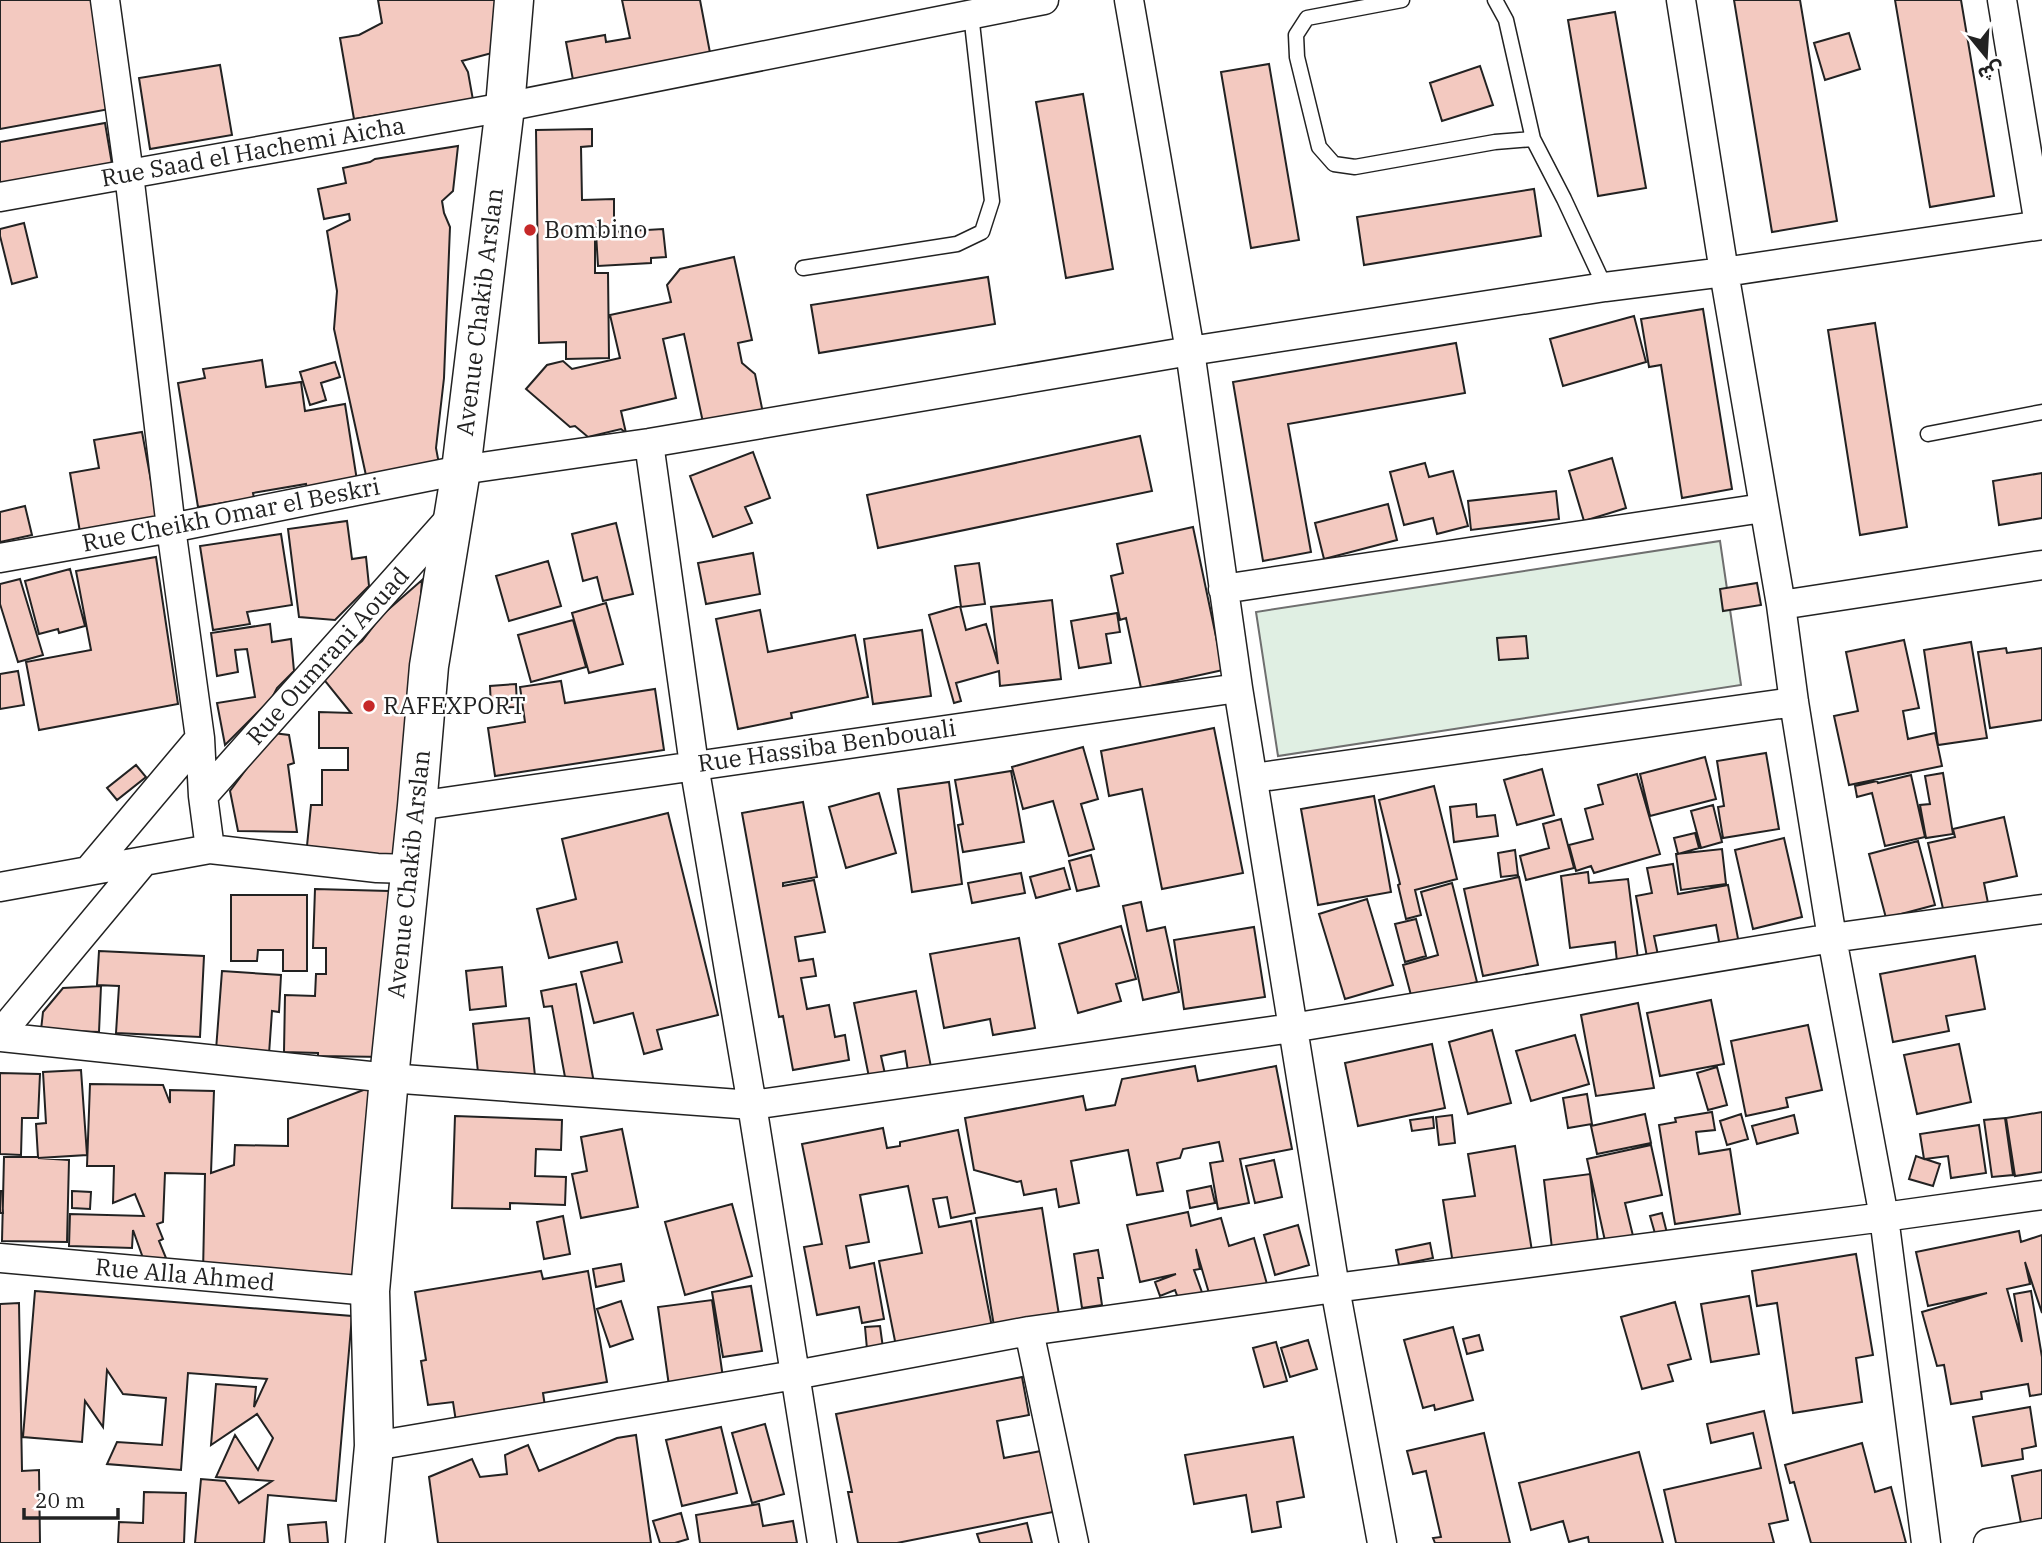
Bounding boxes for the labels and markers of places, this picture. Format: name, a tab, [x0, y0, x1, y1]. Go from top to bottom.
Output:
place label: Bombino	[544, 213, 647, 245]
marker: Bombino	[522, 222, 538, 238]
place label: RAFEXPORT	[383, 689, 526, 721]
marker: RAFEXPORT	[361, 698, 377, 714]

